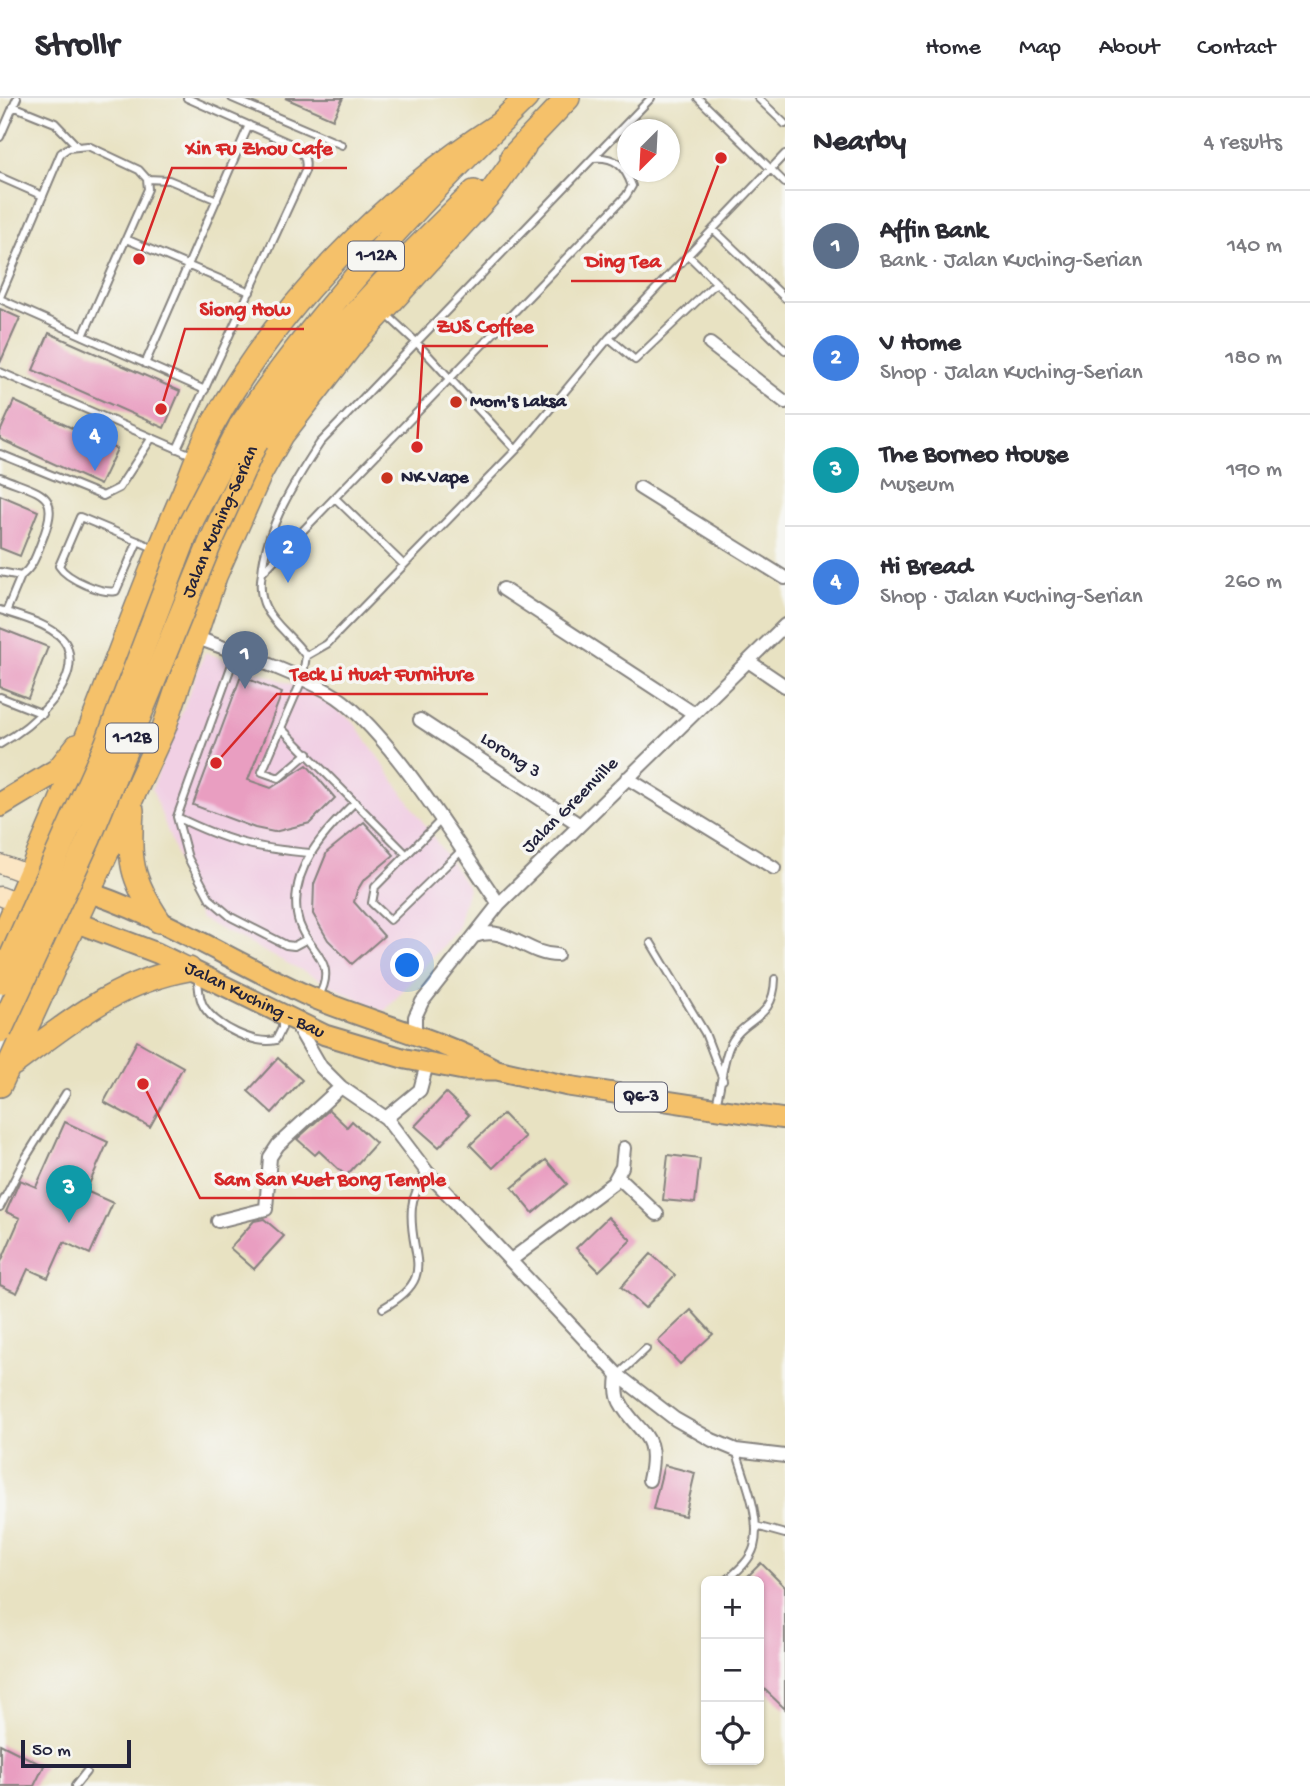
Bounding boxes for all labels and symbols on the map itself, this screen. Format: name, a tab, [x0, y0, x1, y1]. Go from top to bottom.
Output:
north arrow	[617, 119, 680, 182]
callout: Xin Fu Zhou Cafe	[172, 126, 347, 168]
text: Xin Fu Zhou Cafe	[184, 138, 334, 163]
callout: Ding Tea	[571, 239, 675, 281]
road number: 1-12A	[348, 242, 404, 271]
text: Ding Tea	[583, 251, 662, 276]
callout: Siong How	[185, 287, 304, 329]
text: Siong How	[199, 299, 291, 324]
callout: ZUS Coffee	[423, 304, 548, 346]
text: ZUS Coffee	[436, 316, 535, 341]
place label: Mom's Laksa	[470, 391, 568, 414]
marker: Mom's Laksa	[448, 394, 464, 410]
pin: 4	[72, 413, 118, 471]
street label: Jalan Kuching-Serian	[177, 442, 264, 601]
place label: NK Vape	[401, 467, 470, 490]
marker: NK Vape	[379, 470, 395, 486]
pin: 2	[265, 525, 311, 583]
pin: 1	[222, 631, 268, 689]
callout: Teck Li Huat Furniture	[277, 652, 488, 694]
text: Teck Li Huat Furniture	[288, 664, 475, 689]
road number: 1-12B	[106, 724, 158, 752]
street label: Lorong 3	[475, 728, 545, 784]
street label: Jalan Greenville	[518, 753, 624, 859]
your location	[390, 948, 424, 982]
street label: Jalan Kuching - Bau	[181, 957, 328, 1045]
road number: Q6-3	[615, 1082, 667, 1112]
callout: Sam San Kuet Bong Temple	[200, 1156, 460, 1198]
pin: 3	[46, 1165, 92, 1223]
text: Sam San Kuet Bong Temple	[214, 1169, 447, 1194]
scale bar	[21, 1737, 131, 1769]

